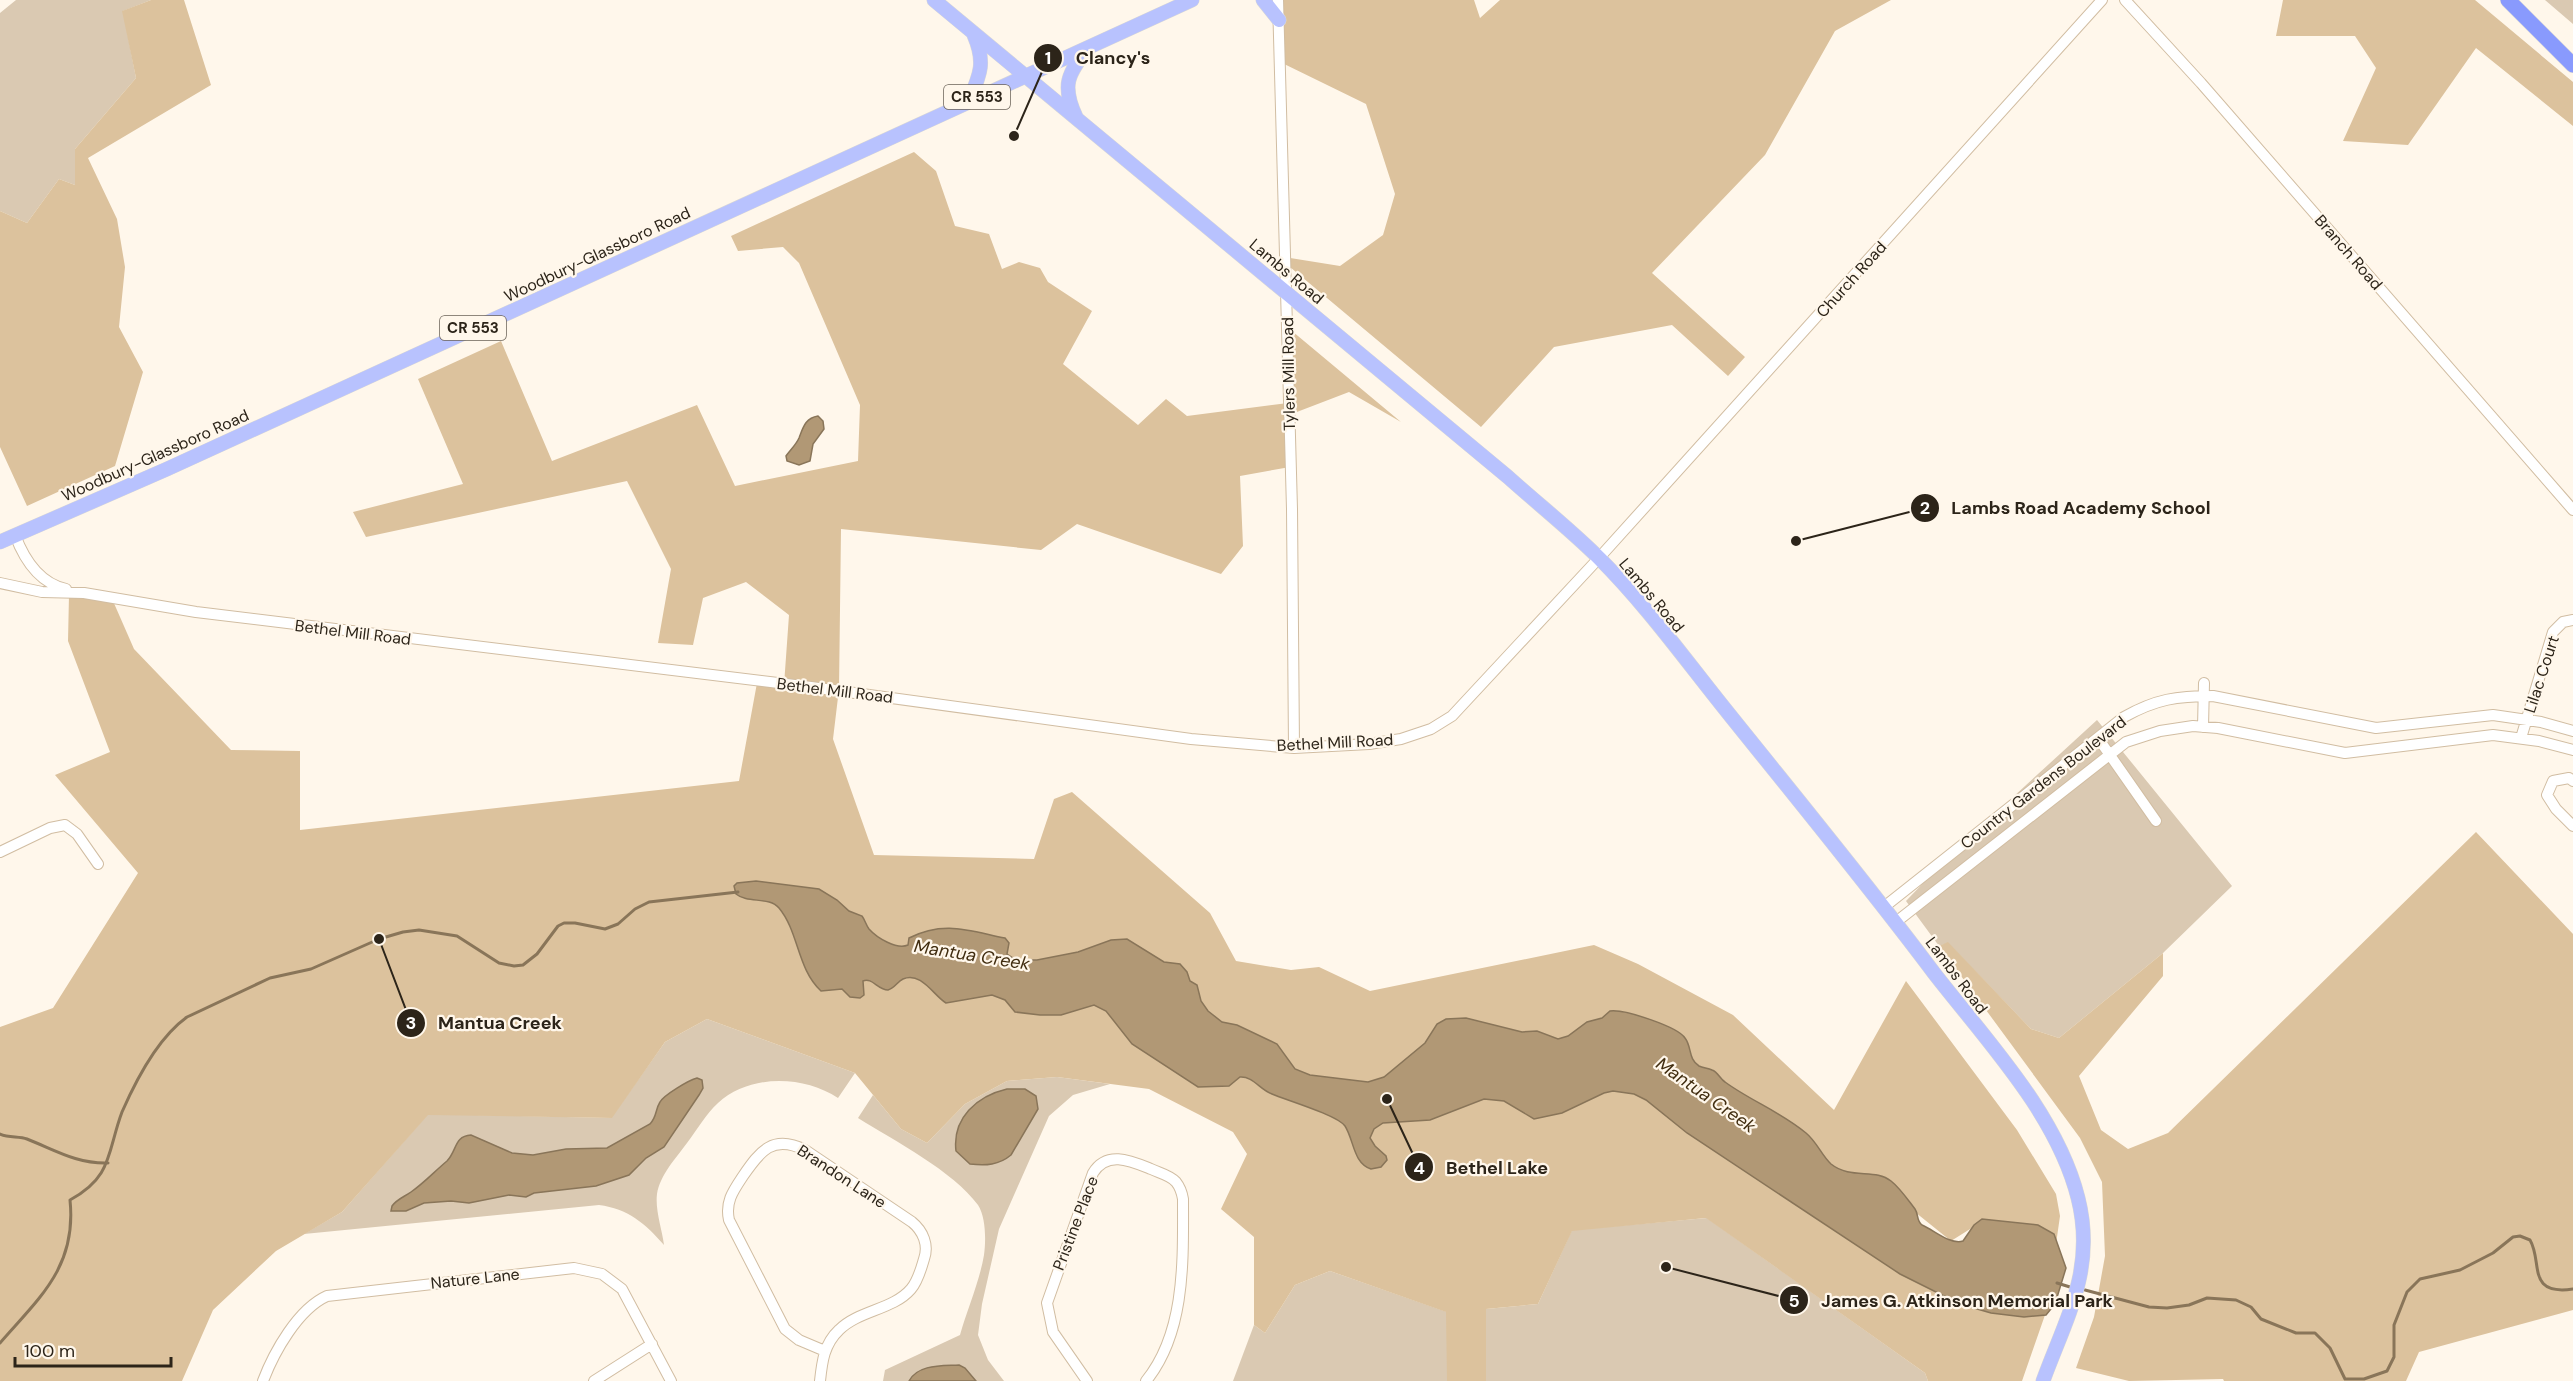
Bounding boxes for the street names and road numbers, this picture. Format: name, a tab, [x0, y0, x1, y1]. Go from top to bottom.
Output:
road number: CR 553	[944, 85, 1010, 109]
street label: Woodbury-Glassboro Road	[501, 202, 694, 307]
street label: Branch Road	[2310, 210, 2387, 294]
street label: Lambs Road	[1245, 234, 1328, 309]
street label: Church Road	[1812, 237, 1891, 322]
road number: CR 553	[440, 316, 506, 340]
street label: Tylers Mill Road	[1277, 317, 1300, 431]
street label: Woodbury-Glassboro Road	[58, 405, 252, 506]
street label: Lambs Road	[1614, 554, 1689, 637]
street label: Bethel Mill Road	[294, 615, 412, 650]
street label: Lilac Court	[2519, 633, 2564, 716]
street label: Bethel Mill Road	[776, 673, 894, 708]
street label: Country Gardens Boulevard	[1956, 711, 2130, 854]
street label: Bethel Mill Road	[1276, 729, 1394, 756]
street label: Lambs Road	[1921, 933, 1992, 1018]
street label: Brandon Lane	[793, 1140, 890, 1213]
street label: Pristine Place	[1048, 1173, 1103, 1273]
street label: Nature Lane	[430, 1263, 521, 1294]

